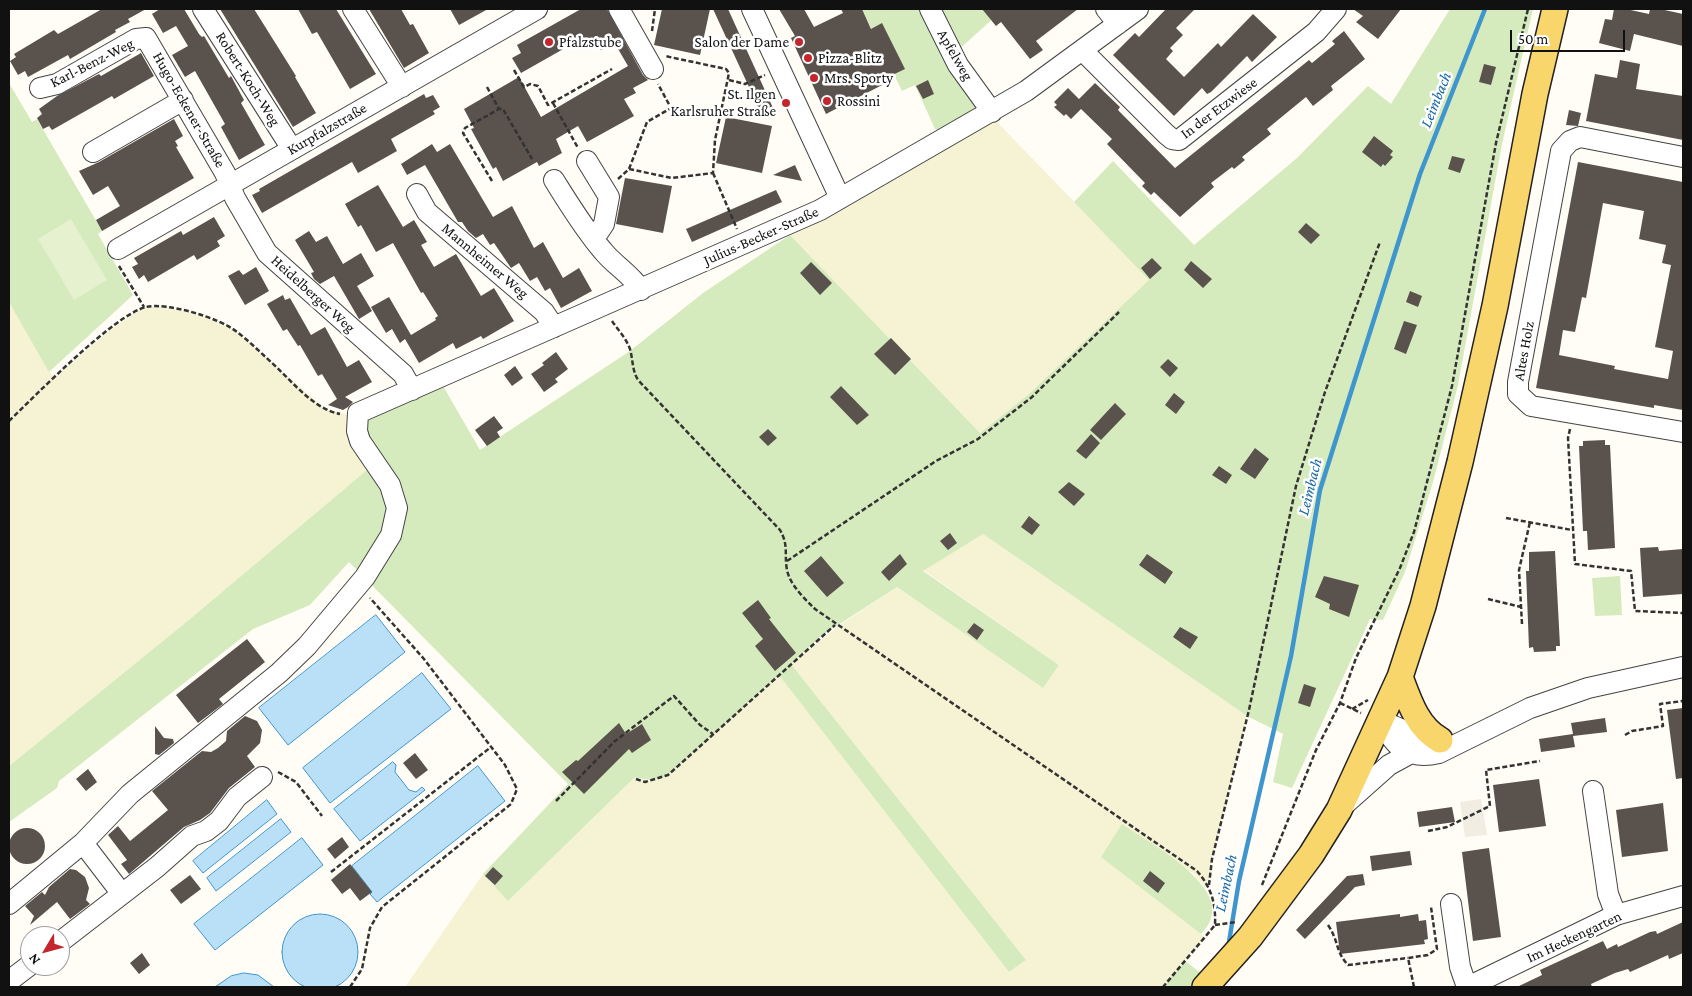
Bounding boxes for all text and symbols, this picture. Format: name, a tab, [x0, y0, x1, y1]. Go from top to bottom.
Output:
scale bar	[1512, 20, 1627, 52]
street label: Apfelweg	[933, 26, 977, 84]
street label: Robert-Koch-Weg	[212, 29, 284, 129]
text: 50 m	[1518, 31, 1548, 47]
place label: Pfalzstube	[559, 33, 621, 51]
place label: Salon der Dame	[695, 33, 789, 51]
street label: Karl-Benz-Weg	[47, 34, 137, 92]
marker: Pfalzstube	[543, 36, 555, 48]
marker: Salon der Dame	[793, 36, 805, 48]
street label: Hugo-Eckener-Straße	[149, 49, 229, 171]
place label: Pizza-Blitz	[818, 49, 882, 67]
marker: Pizza-Blitz	[802, 52, 814, 64]
place label: Mrs. Sporty	[824, 69, 893, 87]
water label: Leimbach	[1416, 70, 1456, 130]
marker: Mrs. Sporty	[808, 72, 820, 84]
street label: In der Etzwiese	[1177, 73, 1261, 143]
place label: St. Ilgen Karlsruher Straße	[671, 85, 776, 120]
place label: Rossini	[837, 92, 880, 110]
marker: Rossini	[821, 95, 833, 107]
marker: St. Ilgen Karlsruher Straße	[780, 97, 792, 109]
street label: Kurpfalzstraße	[284, 99, 370, 159]
street label: Julius-Becker-Straße	[701, 203, 821, 269]
street label: Mannheimer Weg	[438, 219, 532, 303]
street label: Heidelberger Weg	[267, 251, 359, 337]
street label: Altes Holz	[1510, 320, 1538, 382]
water label: Leimbach	[1294, 457, 1326, 517]
water label: Leimbach	[1211, 853, 1241, 913]
street label: Im Heckengarten	[1524, 907, 1624, 967]
north arrow	[20, 926, 70, 976]
text: N	[25, 951, 43, 968]

